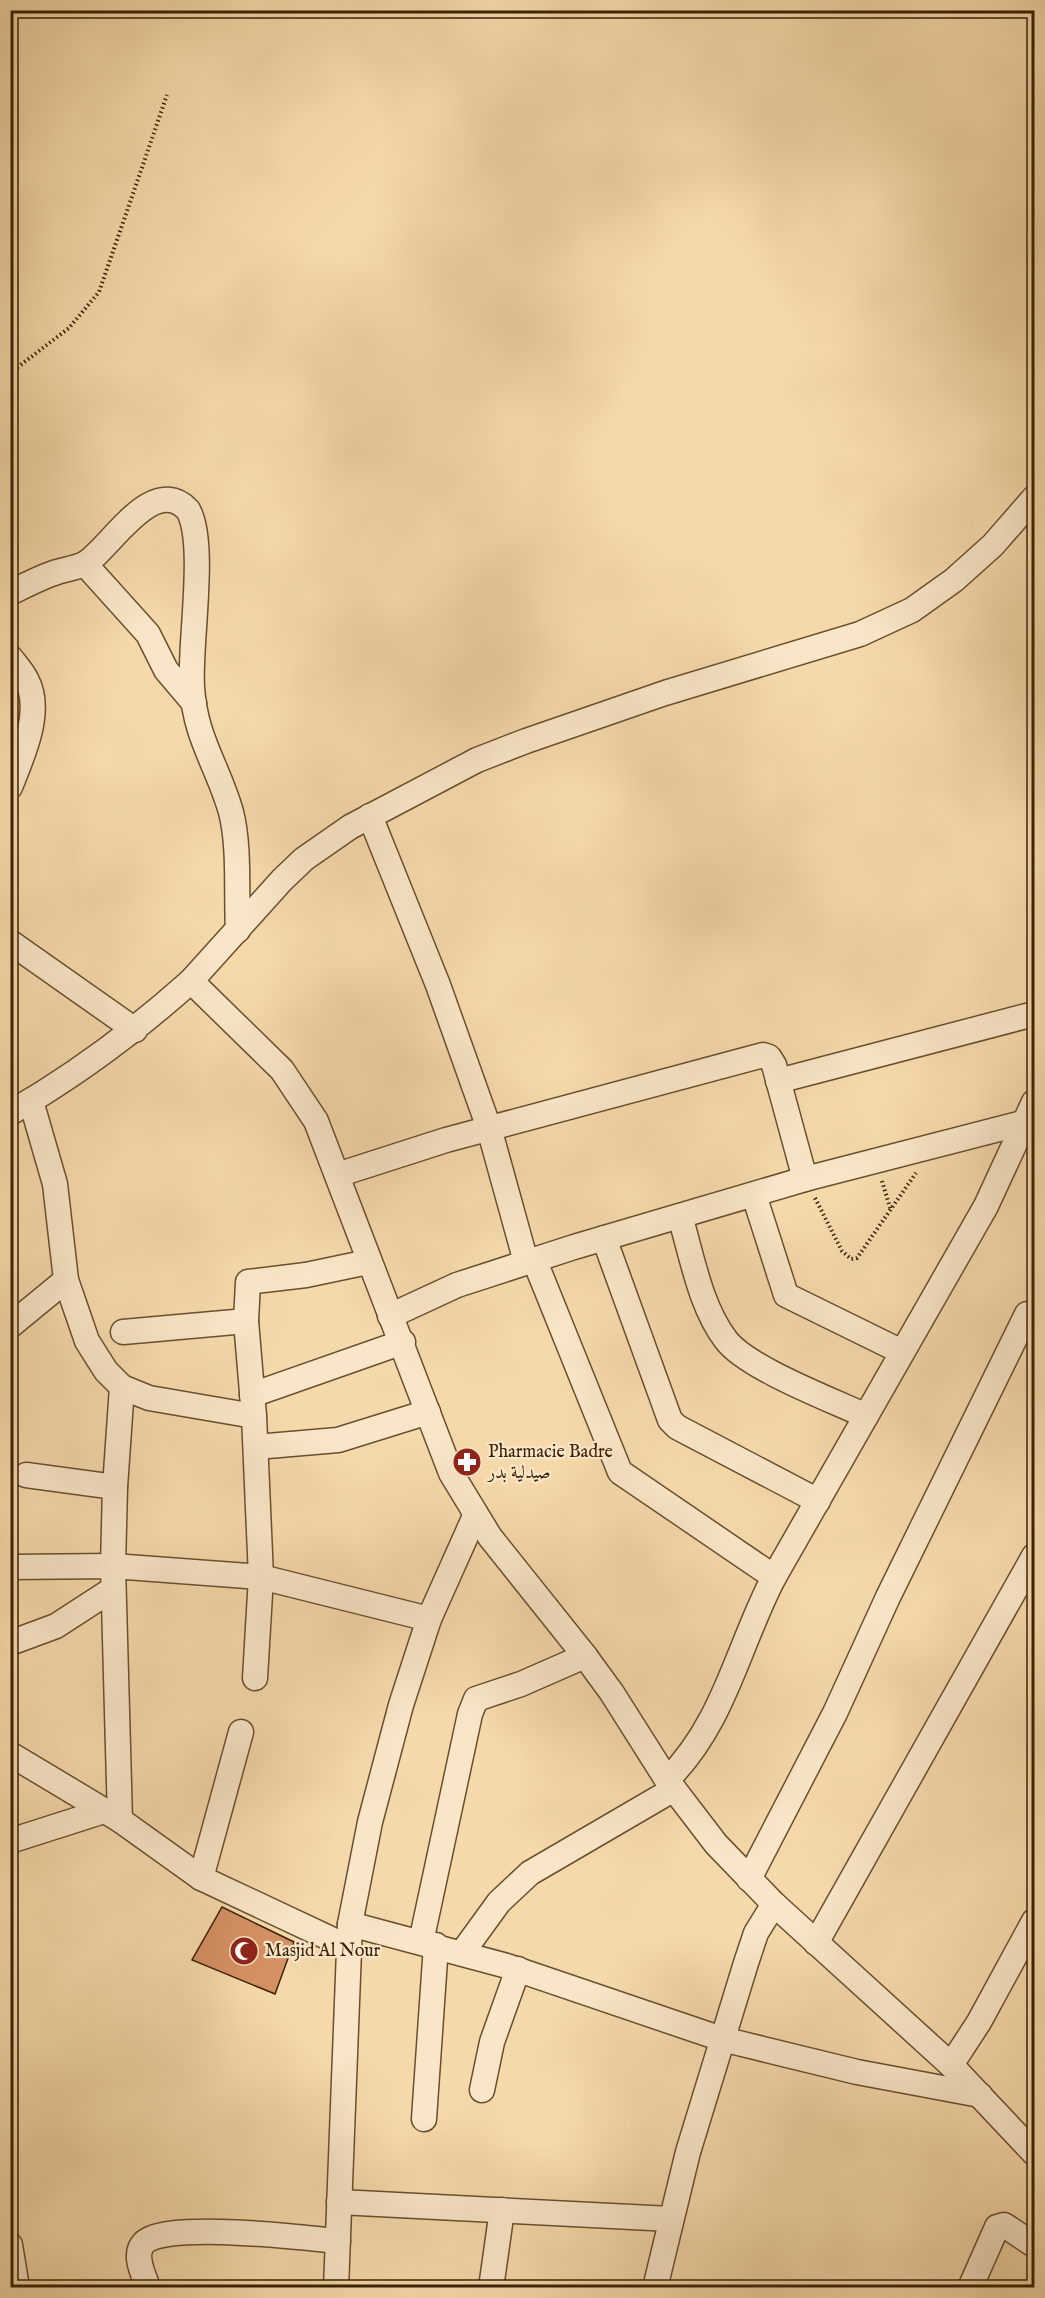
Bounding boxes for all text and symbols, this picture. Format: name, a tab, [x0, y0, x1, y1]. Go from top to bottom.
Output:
place label: Pharmacie Badre صيدلية بدر	[486, 1441, 613, 1485]
pharmacy icon: Pharmacie Badre صيدلية بدر	[451, 1446, 483, 1478]
mosque icon: Masjid Al Nour	[228, 1935, 260, 1967]
place label: Masjid Al Nour	[265, 1940, 381, 1963]

